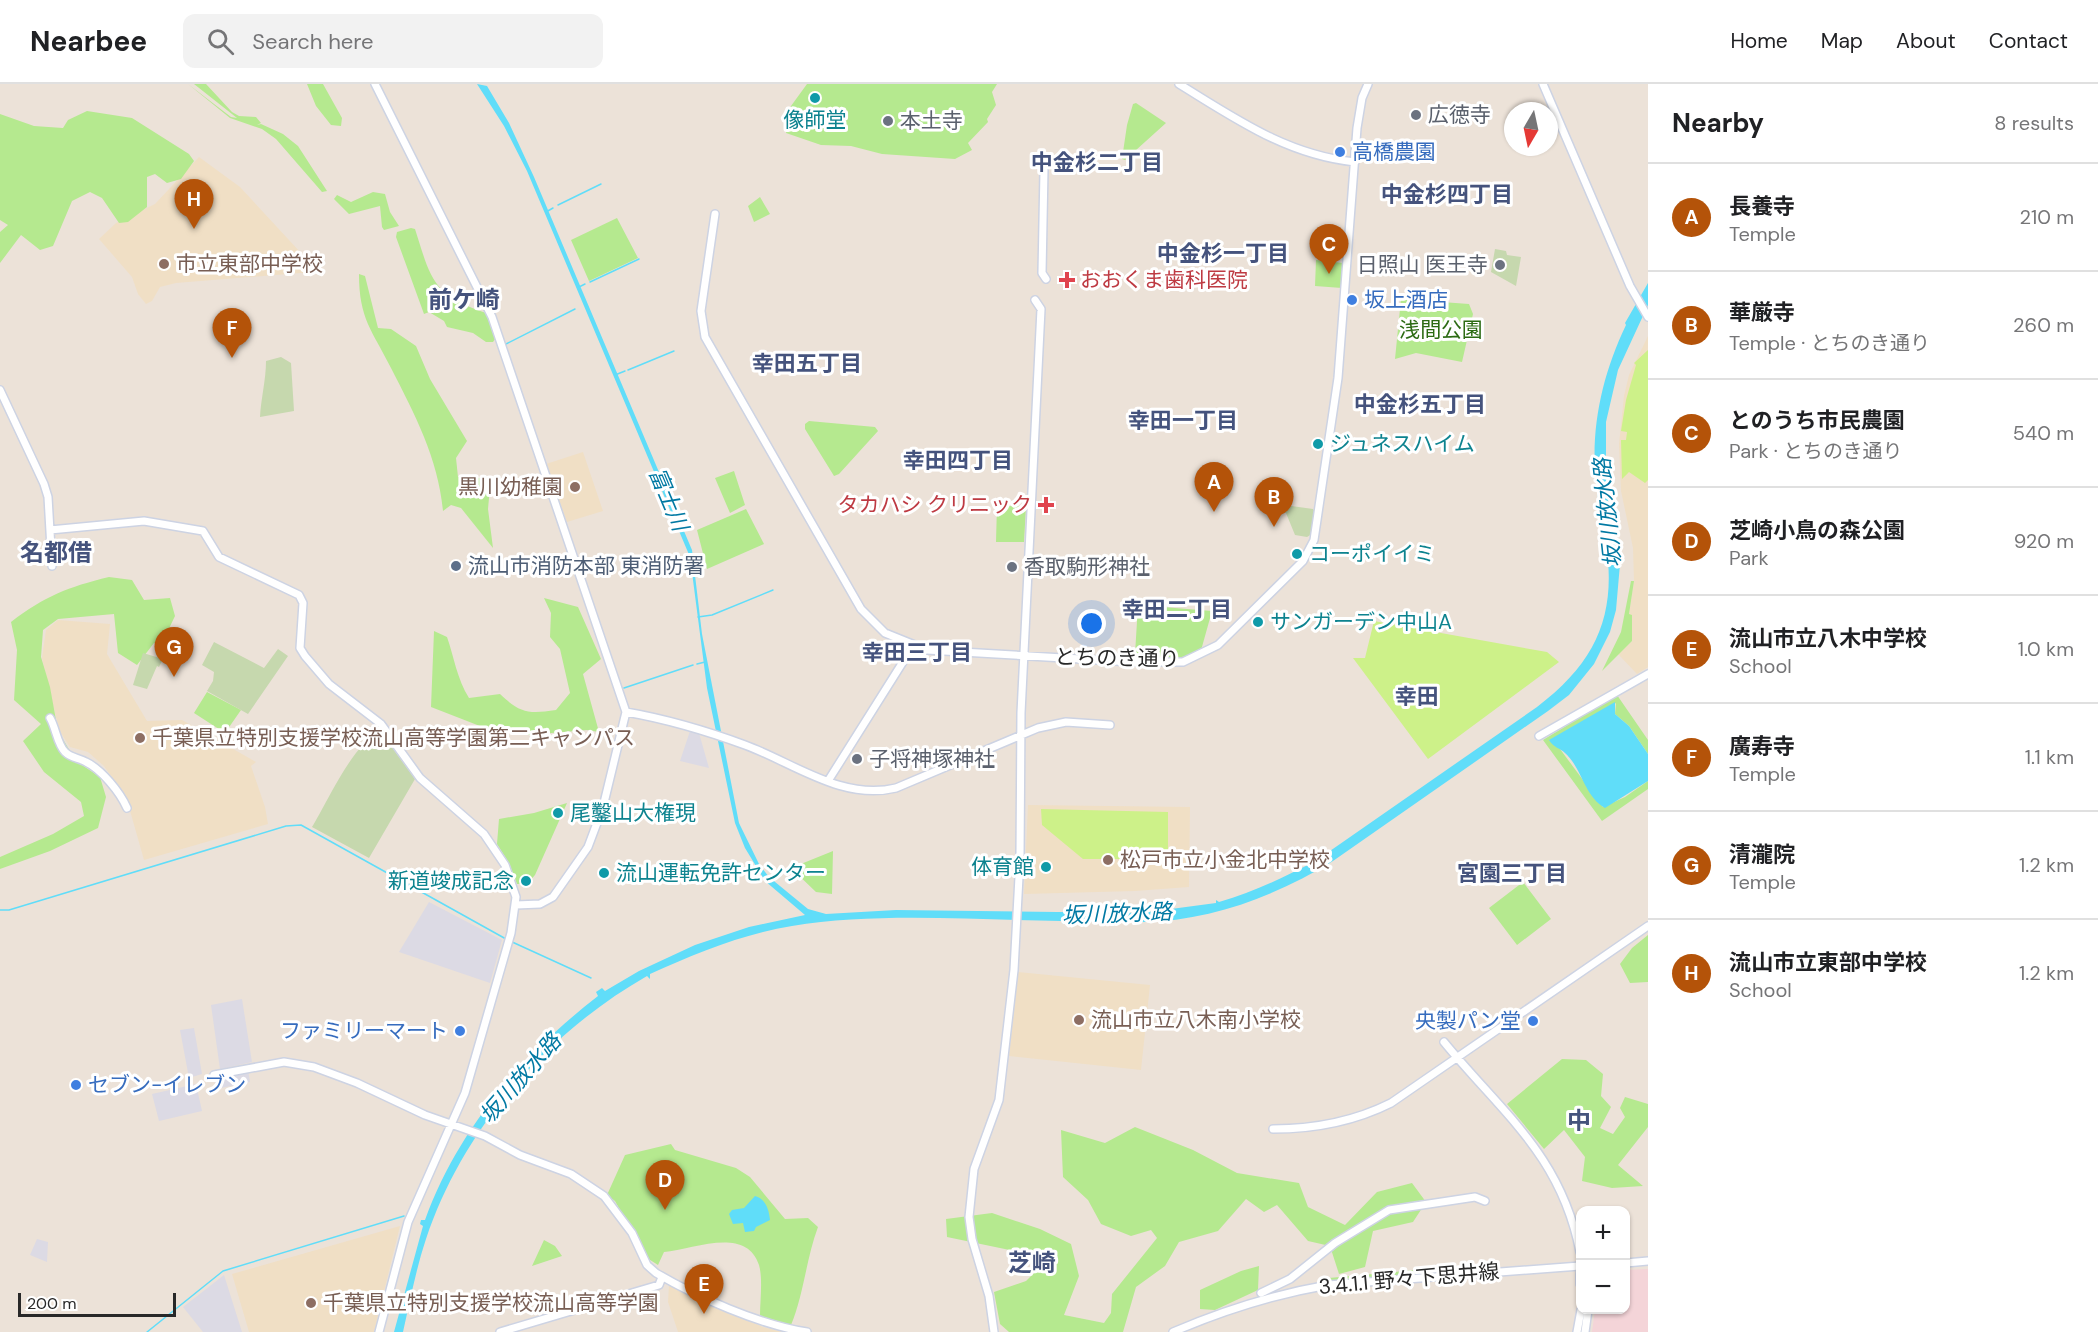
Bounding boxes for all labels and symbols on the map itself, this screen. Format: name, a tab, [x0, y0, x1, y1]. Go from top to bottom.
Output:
marker: 像師堂	[808, 91, 822, 105]
place label: 広徳寺	[1428, 101, 1491, 129]
north arrow	[1504, 102, 1558, 156]
place label: 像師堂	[784, 106, 847, 134]
place label: 本土寺	[900, 107, 963, 135]
marker: 広徳寺	[1409, 108, 1423, 122]
marker: 本土寺	[881, 114, 895, 128]
place label: 高橋農園	[1352, 138, 1436, 166]
marker: 高橋農園	[1333, 145, 1347, 159]
district label: 中金杉二丁目	[1031, 148, 1163, 177]
pin: H	[174, 180, 214, 229]
district label: 中金杉四丁目	[1381, 180, 1513, 209]
pin: C	[1310, 224, 1348, 274]
district label: 中金杉一丁目	[1157, 239, 1289, 268]
place label: 市立東部中学校	[176, 250, 323, 278]
place label: 日照山 医王寺	[1356, 251, 1488, 279]
marker: 市立東部中学校	[157, 257, 171, 271]
marker: 日照山 医王寺	[1493, 258, 1507, 272]
place label: おおくま歯科医院	[1080, 266, 1248, 294]
marker: おおくま歯科医院	[1058, 271, 1076, 289]
district label: 前ケ崎	[428, 284, 500, 315]
place label: 坂上酒店	[1364, 286, 1448, 314]
marker: 坂上酒店	[1345, 293, 1359, 307]
pin: F	[212, 308, 252, 358]
park label: 浅間公園	[1399, 316, 1483, 344]
district label: 幸田五丁目	[752, 349, 862, 378]
district label: 中金杉五丁目	[1354, 390, 1486, 419]
district label: 幸田一丁目	[1128, 406, 1238, 435]
place label: ジュネスハイム	[1330, 430, 1475, 458]
marker: ジュネスハイム	[1311, 437, 1325, 451]
district label: 幸田四丁目	[903, 446, 1013, 475]
water label: 坂川放水路	[1587, 455, 1628, 569]
pin: A	[1194, 462, 1234, 512]
water label: 富士川	[642, 463, 696, 537]
place label: 黒川幼稚園	[458, 473, 563, 501]
pin: B	[1254, 478, 1294, 527]
marker: 黒川幼稚園	[568, 480, 582, 494]
place label: タカハシ クリニック	[837, 491, 1032, 519]
marker: タカハシ クリニック	[1037, 496, 1055, 514]
district label: 名都借	[20, 537, 92, 568]
place label: コーポイイミ	[1309, 540, 1435, 568]
marker: コーポイイミ	[1290, 547, 1304, 561]
place label: 流山市消防本部 東消防署	[468, 552, 705, 580]
place label: 香取駒形神社	[1024, 553, 1150, 581]
marker: 流山市消防本部 東消防署	[449, 559, 463, 573]
marker: 香取駒形神社	[1005, 560, 1019, 574]
district label: 幸田二丁目	[1122, 595, 1232, 624]
place label: サンガーデン中山A	[1270, 608, 1452, 636]
your location	[1077, 609, 1106, 638]
marker: サンガーデン中山A	[1251, 615, 1265, 629]
pin: G	[154, 628, 194, 677]
district label: 幸田三丁目	[862, 638, 972, 667]
street label: とちのき通り	[1054, 643, 1180, 673]
district label: 幸田	[1395, 682, 1439, 711]
place label: 千葉県立特別支援学校流山高等学園第二キャンパス	[152, 724, 635, 752]
marker: 千葉県立特別支援学校流山高等学園第二キャンパス	[133, 731, 147, 745]
place label: 子将神塚神社	[869, 745, 995, 773]
marker: 子将神塚神社	[850, 752, 864, 766]
place label: 尾鑿山大権現	[570, 799, 696, 827]
marker: 尾鑿山大権現	[551, 806, 565, 820]
place label: 松戸市立小金北中学校	[1120, 846, 1330, 874]
place label: 体育館	[971, 853, 1034, 881]
marker: 松戸市立小金北中学校	[1101, 853, 1115, 867]
place label: 流山運転免許センター	[616, 859, 826, 887]
district label: 宮園三丁目	[1457, 859, 1567, 888]
marker: 体育館	[1039, 860, 1053, 874]
marker: 流山運転免許センター	[597, 866, 611, 880]
place label: 新道竣成記念	[388, 867, 514, 895]
marker: 新道竣成記念	[519, 874, 533, 888]
water label: 坂川放水路	[1062, 897, 1174, 930]
place label: 流山市立八木南小学校	[1091, 1006, 1301, 1034]
place label: 央製パン堂	[1415, 1007, 1521, 1035]
marker: 流山市立八木南小学校	[1072, 1013, 1086, 1027]
marker: 央製パン堂	[1526, 1014, 1540, 1028]
place label: ファミリーマート	[280, 1017, 448, 1045]
marker: ファミリーマート	[453, 1024, 467, 1038]
water label: 坂川放水路	[473, 1026, 569, 1129]
place label: セブン-イレブン	[88, 1071, 246, 1099]
marker: セブン-イレブン	[69, 1078, 83, 1092]
district label: 中	[1567, 1105, 1591, 1136]
pin: D	[646, 1160, 684, 1210]
district label: 芝崎	[1008, 1247, 1056, 1278]
street label: 3.4.1.1 野々下思井線	[1317, 1257, 1501, 1301]
pin: E	[684, 1264, 724, 1314]
place label: 千葉県立特別支援学校流山高等学園	[323, 1289, 659, 1317]
scale bar	[18, 1290, 176, 1318]
marker: 千葉県立特別支援学校流山高等学園	[304, 1296, 318, 1310]

